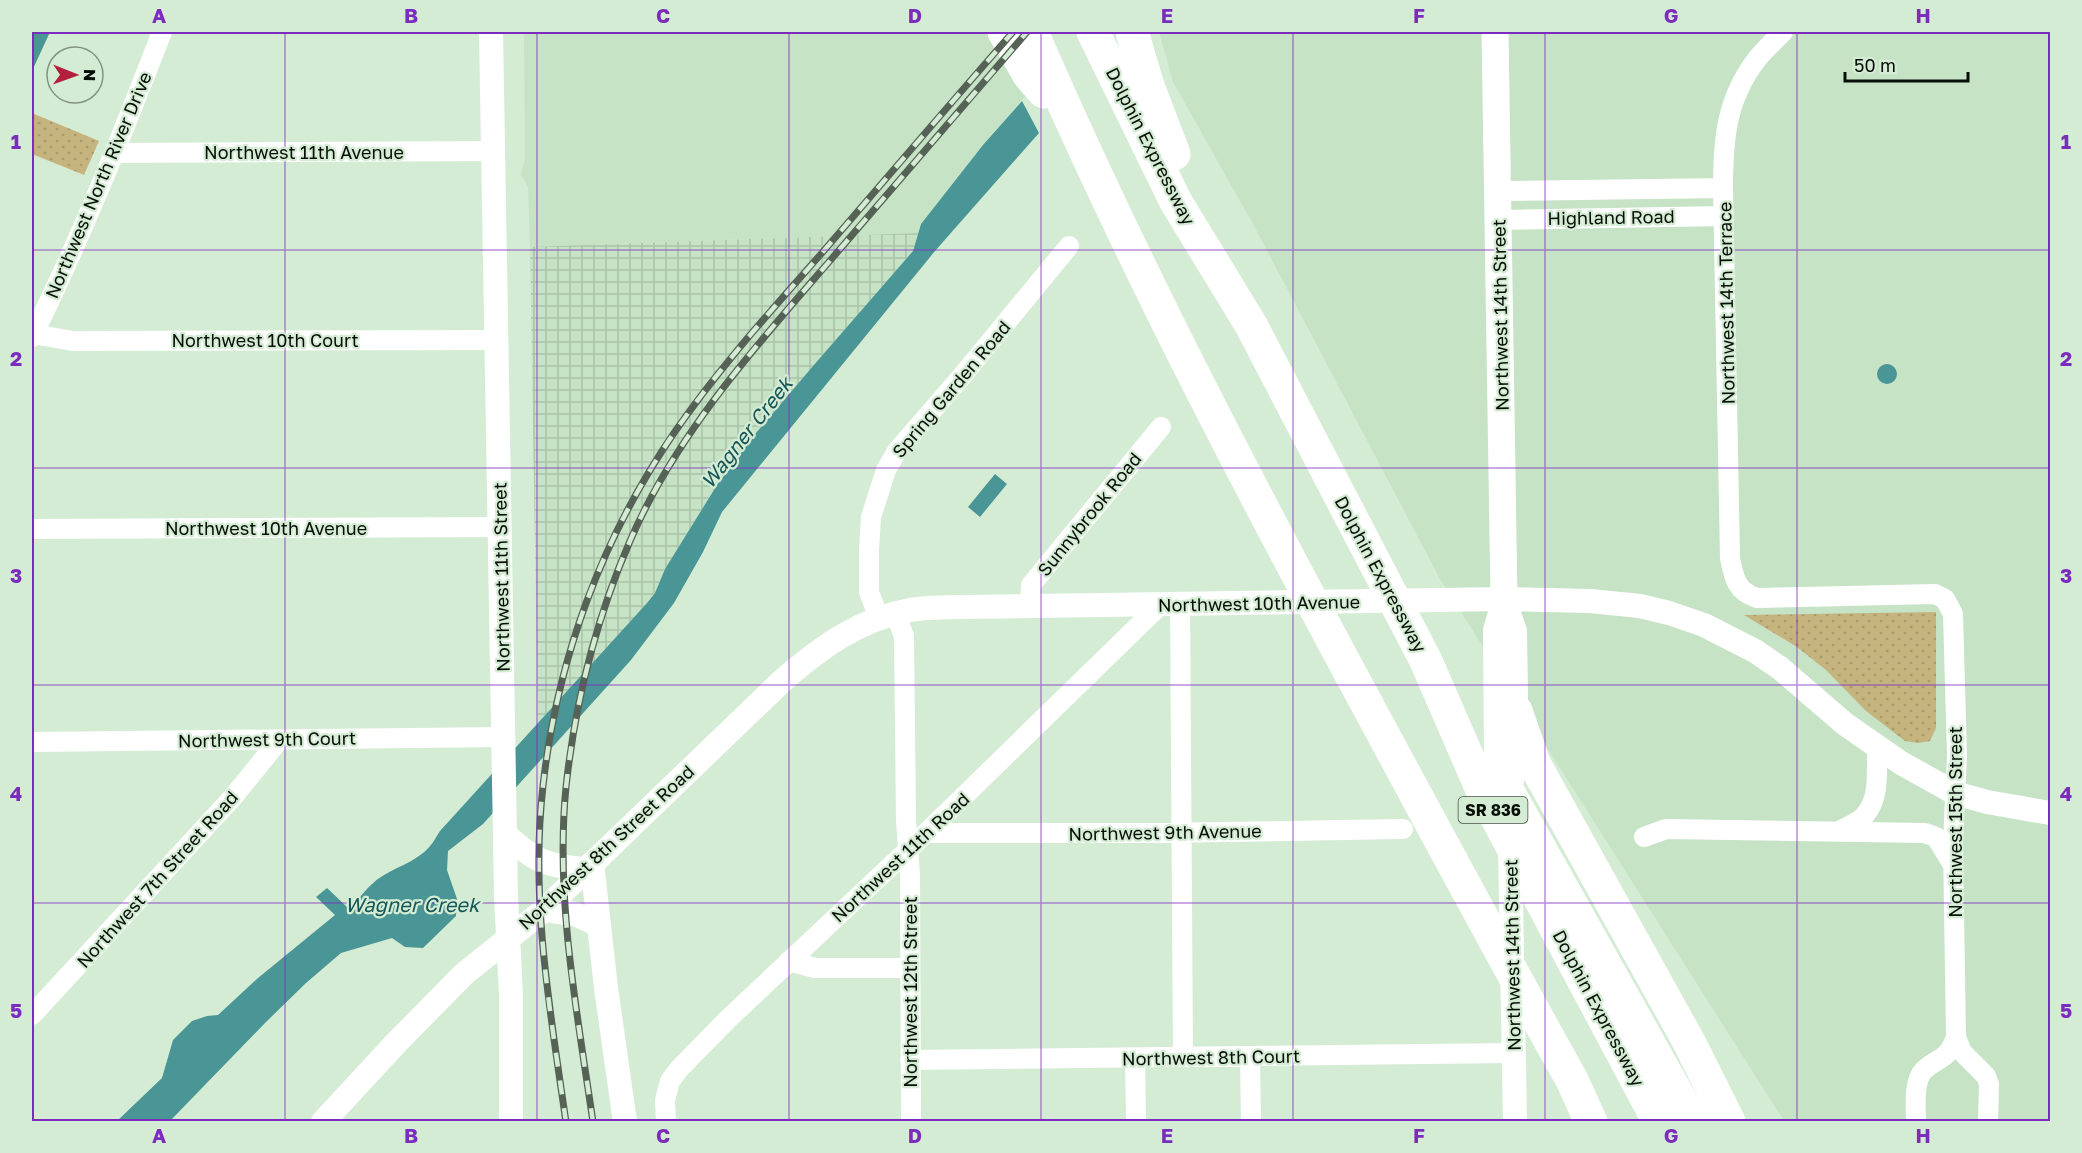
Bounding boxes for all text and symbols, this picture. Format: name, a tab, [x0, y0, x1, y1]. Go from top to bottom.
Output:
text: A	[152, 3, 166, 27]
text: B	[404, 3, 418, 27]
text: C	[656, 3, 670, 27]
text: D	[908, 3, 922, 27]
text: E	[1161, 3, 1173, 27]
text: F	[1413, 3, 1425, 27]
text: G	[1664, 3, 1678, 27]
text: H	[1915, 3, 1931, 27]
north arrow	[45, 45, 105, 105]
scale bar	[1845, 45, 1968, 83]
text: 50 m	[1854, 54, 1896, 76]
street label: Dolphin Expressway	[1102, 63, 1200, 229]
street label: Northwest North River Drive	[40, 68, 156, 302]
text: 1	[11, 129, 21, 153]
text: 1	[2061, 129, 2071, 153]
street label: Northwest 11th Avenue	[204, 141, 404, 163]
street label: Northwest 14th Terrace	[1713, 201, 1739, 405]
street label: Highland Road	[1547, 205, 1675, 229]
street label: Northwest 14th Street	[1487, 219, 1513, 411]
street label: Spring Garden Road	[887, 316, 1015, 462]
street label: Northwest 10th Court	[171, 329, 359, 351]
text: 2	[10, 346, 22, 370]
text: 2	[2060, 346, 2072, 370]
water label: Wagner Creek	[695, 370, 799, 493]
street label: Sunnybrook Road	[1032, 448, 1146, 580]
street label: Northwest 11th Street	[488, 482, 514, 672]
street label: Dolphin Expressway	[1330, 492, 1432, 656]
street label: Northwest 10th Avenue	[165, 517, 367, 539]
text: 3	[10, 563, 22, 587]
text: 3	[2060, 563, 2072, 587]
street label: Northwest 10th Avenue	[1158, 590, 1360, 616]
street label: Northwest 9th Court	[178, 726, 356, 752]
street label: Northwest 15th Street	[1944, 726, 1966, 918]
street label: Northwest 8th Street Road	[514, 760, 698, 934]
text: 4	[10, 781, 22, 805]
text: 4	[2060, 781, 2072, 805]
street label: Northwest 7th Street Road	[72, 786, 242, 972]
street label: Northwest 11th Road	[827, 787, 973, 927]
road number: SR 836	[1458, 797, 1528, 823]
street label: Northwest 9th Avenue	[1068, 819, 1262, 845]
street label: Northwest 14th Street	[1499, 859, 1525, 1051]
water label: Wagner Creek	[345, 892, 482, 917]
street label: Northwest 12th Street	[899, 896, 921, 1088]
street label: Dolphin Expressway	[1548, 926, 1650, 1090]
text: 5	[10, 998, 22, 1022]
text: 5	[2060, 998, 2072, 1022]
street label: Northwest 8th Court	[1122, 1044, 1300, 1070]
text: A	[152, 1123, 166, 1147]
text: B	[404, 1123, 418, 1147]
text: C	[656, 1123, 670, 1147]
text: D	[908, 1123, 922, 1147]
text: E	[1161, 1123, 1173, 1147]
text: F	[1413, 1123, 1425, 1147]
text: G	[1664, 1123, 1678, 1147]
text: H	[1915, 1123, 1931, 1147]

